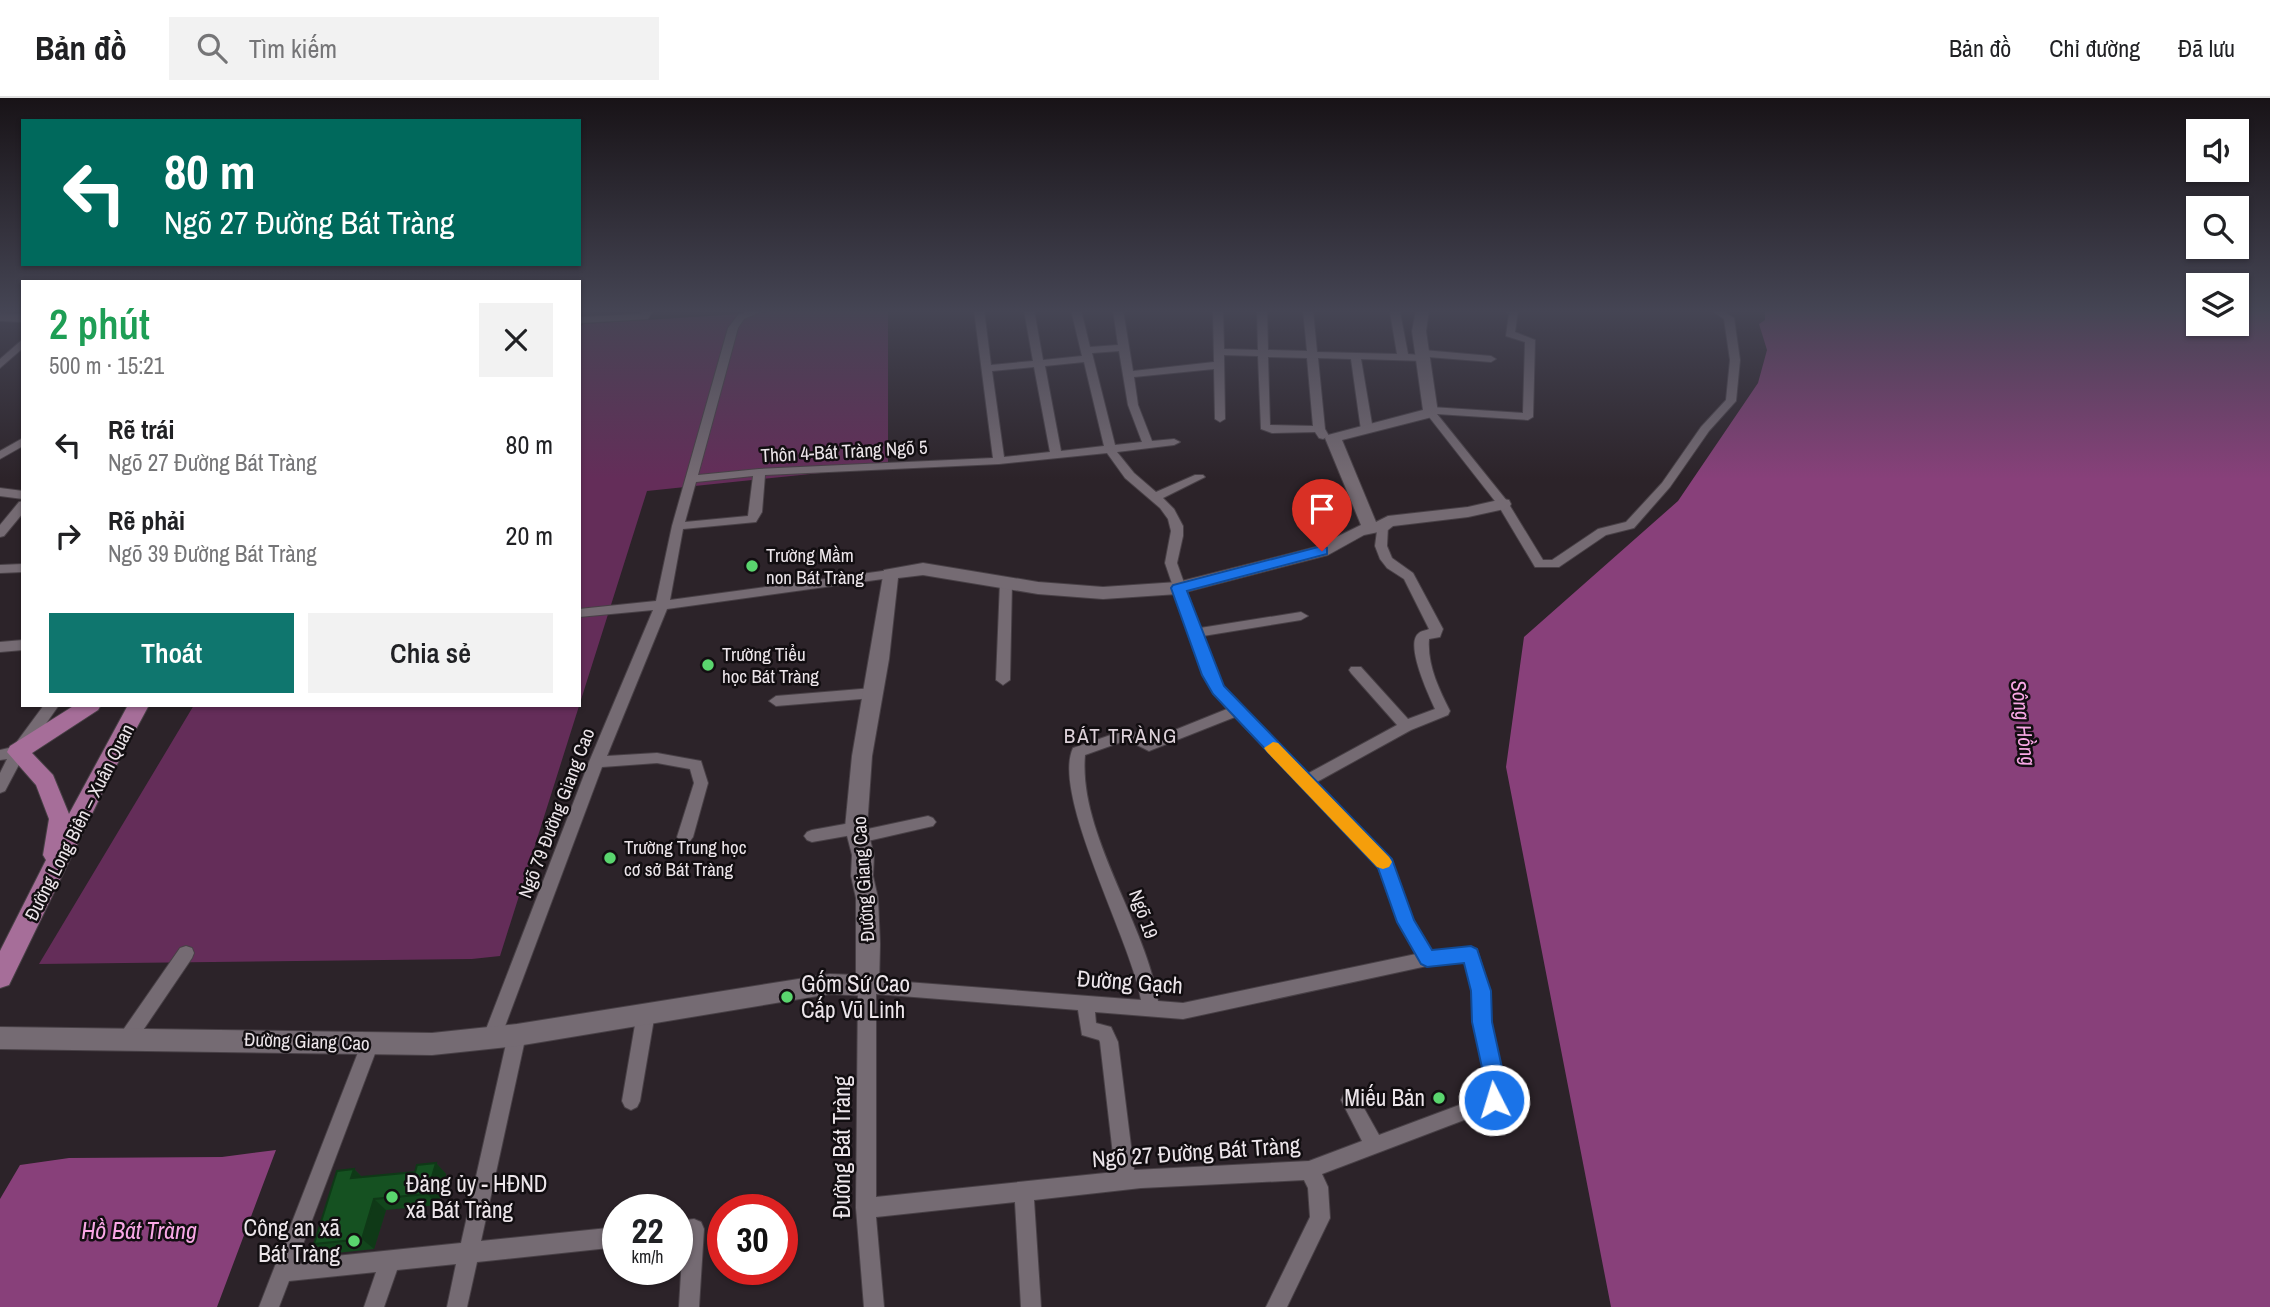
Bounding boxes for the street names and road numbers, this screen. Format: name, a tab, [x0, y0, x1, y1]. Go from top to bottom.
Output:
street label: Thôn 4-Bát Tràng Ngõ 5	[760, 434, 928, 468]
street label: Đường Long Biên – Xuân Quan	[18, 719, 140, 925]
street label: Ngõ 79 Đường Giang Cao	[512, 724, 600, 902]
street label: Đường Giang Cao	[846, 815, 880, 943]
street label: Ngõ 19	[1123, 886, 1165, 942]
street label: Đường Gạch	[1076, 962, 1184, 1001]
street label: Đường Giang Cao	[244, 1026, 370, 1056]
street label: Đường Bát Tràng	[826, 1075, 857, 1218]
street label: Ngõ 27 Đường Bát Tràng	[1091, 1129, 1302, 1174]

